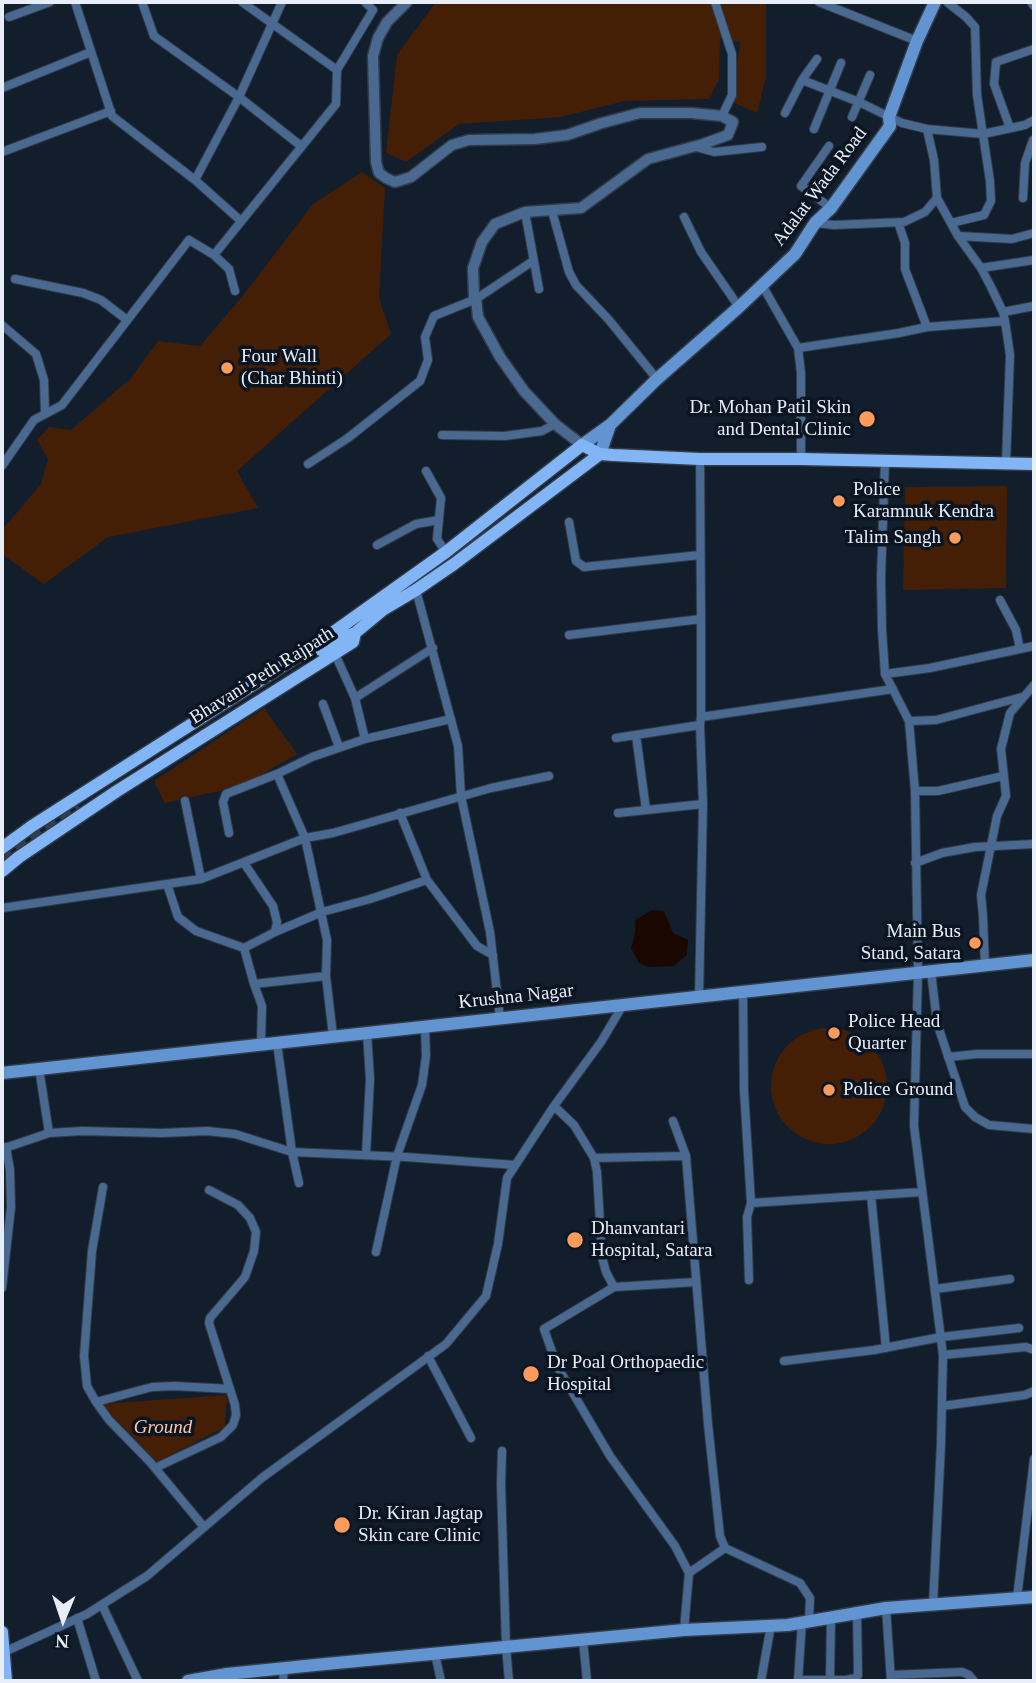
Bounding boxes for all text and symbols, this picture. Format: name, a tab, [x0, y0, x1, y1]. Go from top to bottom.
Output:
street label: Adalat Wada Road	[768, 123, 872, 251]
place label: Four Wall (Char Bhinti)	[241, 346, 343, 390]
marker: Four Wall (Char Bhinti)	[219, 360, 235, 376]
place label: Dr. Mohan Patil Skin and Dental Clinic	[689, 397, 851, 441]
marker: Dr. Mohan Patil Skin and Dental Clinic	[857, 409, 877, 429]
place label: Police Karamnuk Kendra	[853, 479, 994, 523]
marker: Police Karamnuk Kendra	[831, 493, 847, 509]
place label: Talim Sangh	[845, 527, 941, 549]
marker: Talim Sangh	[947, 530, 963, 546]
street label: Bhavani Peth Rajpath	[186, 622, 338, 730]
place label: Main Bus Stand, Satara	[861, 921, 961, 965]
marker: Main Bus Stand, Satara	[967, 935, 983, 951]
street label: Krushna Nagar	[457, 980, 575, 1014]
place label: Police Head Quarter	[848, 1011, 940, 1055]
marker: Police Head Quarter	[826, 1025, 842, 1041]
place label: Police Ground	[843, 1079, 953, 1101]
marker: Police Ground	[821, 1082, 837, 1098]
place label: Dhanvantari Hospital, Satara	[591, 1218, 712, 1262]
marker: Dhanvantari Hospital, Satara	[565, 1230, 585, 1250]
place label: Dr Poal Orthopaedic Hospital	[547, 1352, 704, 1396]
marker: Dr Poal Orthopaedic Hospital	[521, 1364, 541, 1384]
park label: Ground	[134, 1417, 192, 1439]
place label: Dr. Kiran Jagtap Skin care Clinic	[358, 1503, 483, 1547]
marker: Dr. Kiran Jagtap Skin care Clinic	[332, 1515, 352, 1535]
north arrow	[28, 1585, 98, 1655]
text: N	[55, 1631, 69, 1652]

